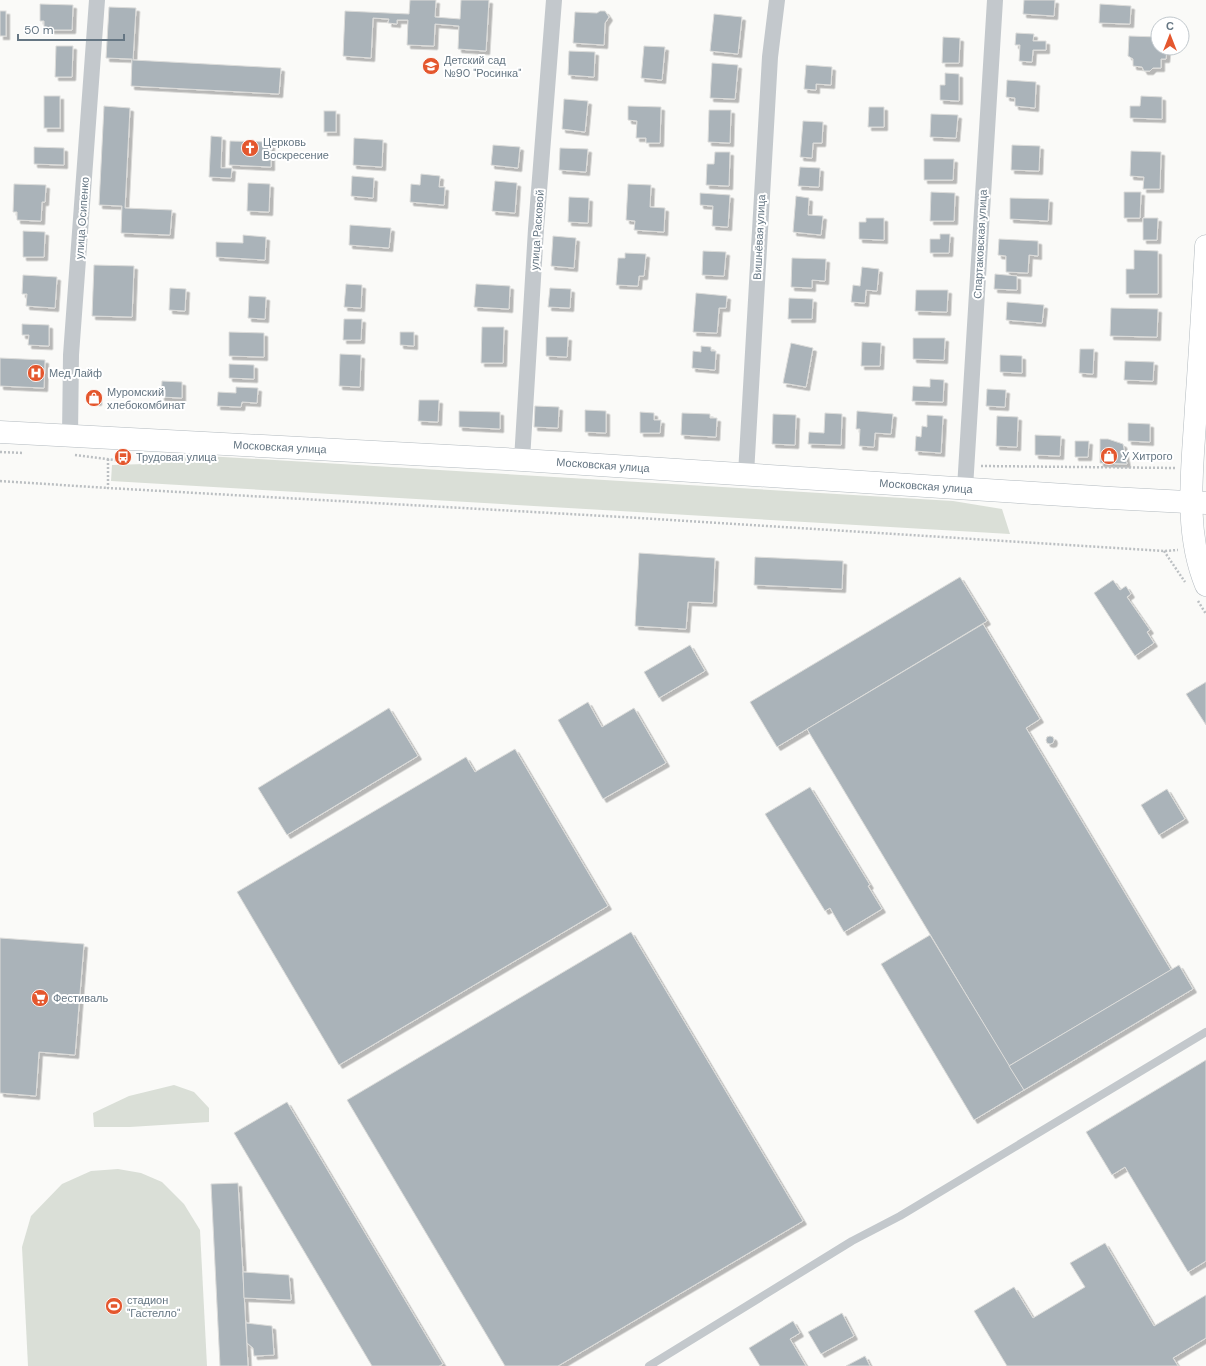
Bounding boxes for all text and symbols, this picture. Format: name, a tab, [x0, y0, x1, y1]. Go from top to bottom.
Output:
scale bar	[18, 16, 124, 42]
north arrow	[1150, 16, 1190, 56]
text: С	[1166, 19, 1174, 33]
text: 50 m	[24, 22, 53, 38]
place label: Детский сад №90 "Росинка"	[444, 53, 521, 80]
school or university icon: Детский сад №90 "Росинка"	[421, 56, 441, 76]
place label: Церковь Воскресение	[263, 135, 329, 162]
church icon: Церковь Воскресение	[240, 138, 260, 158]
street label: улица Осипенко	[72, 176, 92, 260]
street label: Спартаковская улица	[970, 188, 990, 299]
street label: улица Расковой	[527, 189, 547, 271]
street label: Вишнёвая улица	[750, 193, 768, 280]
hospital icon: Мед Лайф	[26, 363, 46, 383]
place label: Мед Лайф	[49, 366, 102, 380]
place label: Муромский хлебокомбинат	[107, 385, 185, 412]
shop icon: Муромский хлебокомбинат	[84, 388, 104, 408]
street label: Московская улица	[233, 438, 328, 456]
shop icon: У Хитрого	[1099, 446, 1119, 466]
bus stop icon: Трудовая улица	[113, 447, 133, 467]
place label: У Хитрого	[1122, 449, 1173, 463]
place label: Трудовая улица	[136, 450, 218, 464]
street label: Московская улица	[556, 455, 651, 475]
street label: Московская улица	[879, 476, 974, 496]
supermarket icon: Фестиваль	[30, 988, 50, 1008]
place label: Фестиваль	[53, 991, 108, 1005]
place label: стадион "Гастелло"	[127, 1293, 180, 1320]
sports icon: стадион "Гастелло"	[104, 1296, 124, 1316]

